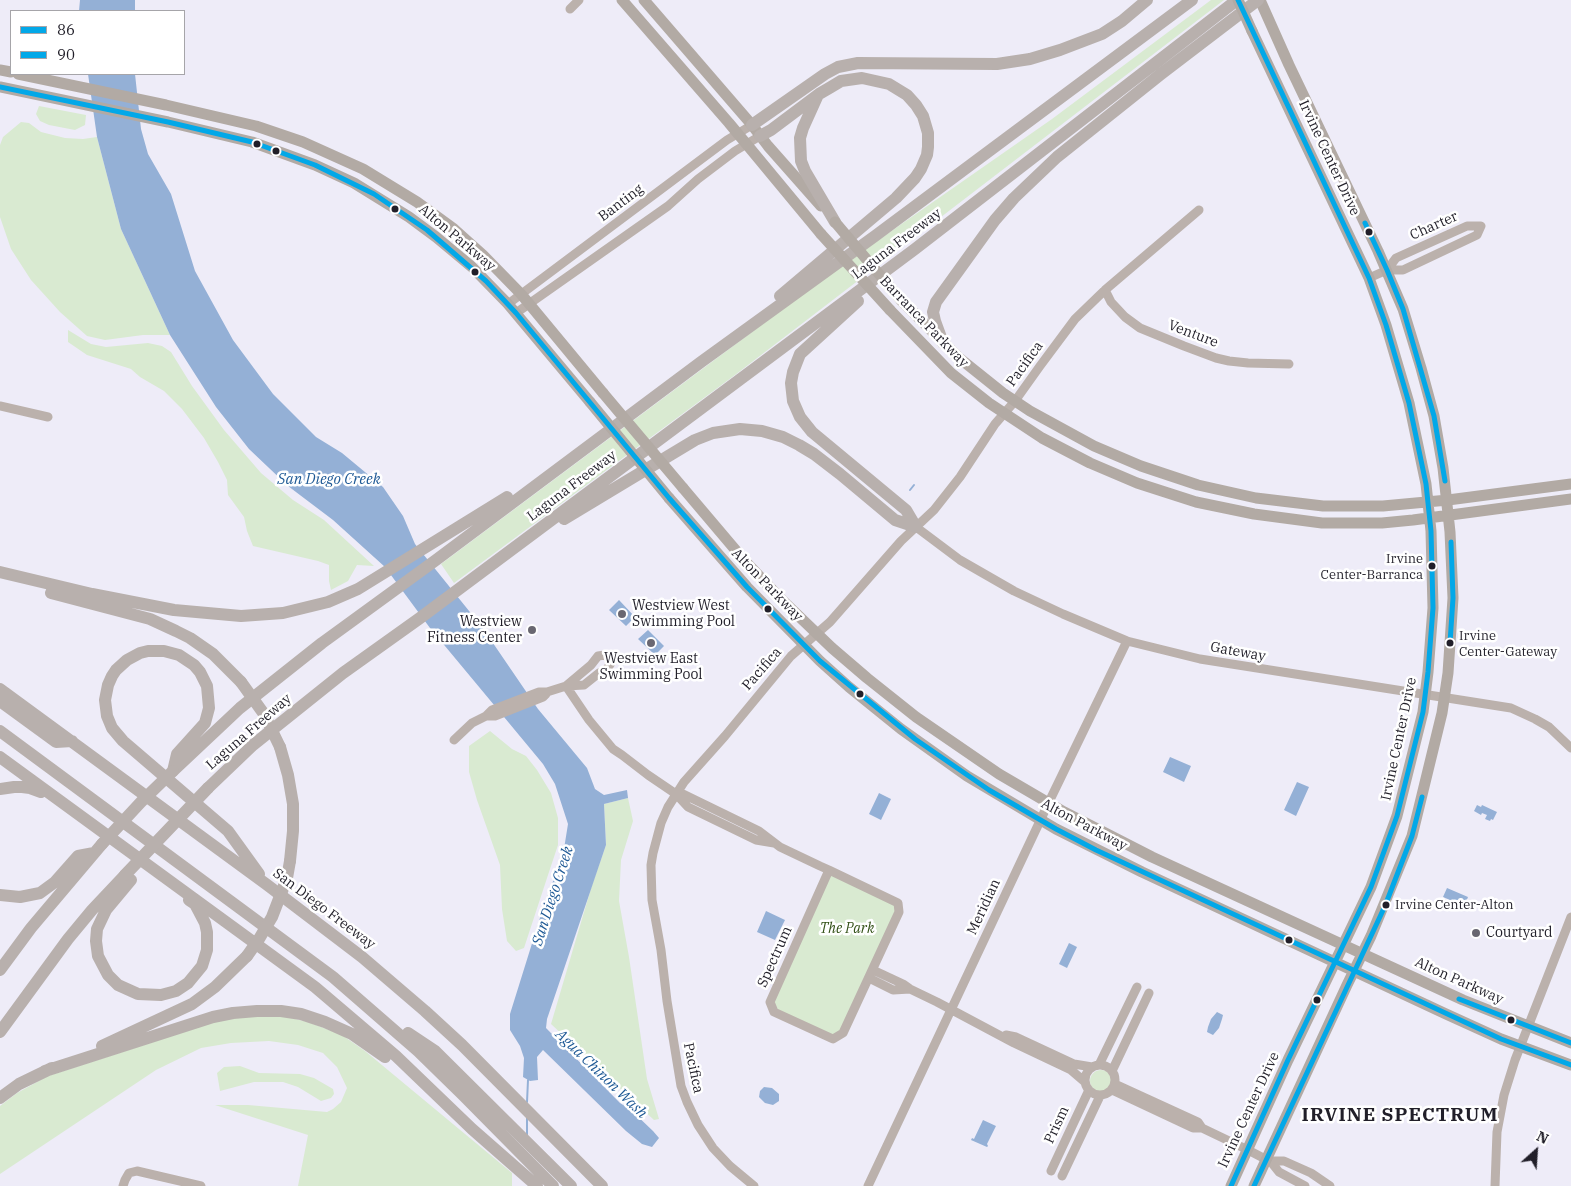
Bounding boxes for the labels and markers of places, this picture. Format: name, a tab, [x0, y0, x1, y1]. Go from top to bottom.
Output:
unlabelled marker	[252, 139, 262, 149]
unlabelled marker	[271, 146, 281, 156]
unlabelled marker	[390, 204, 400, 214]
unlabelled marker	[1364, 227, 1374, 237]
unlabelled marker	[470, 267, 480, 277]
place label: Irvine Center-Barranca	[1321, 551, 1423, 582]
marker: Irvine Center-Barranca	[1427, 561, 1437, 571]
place label: Westview West Swimming Pool	[632, 598, 735, 630]
unlabelled marker	[763, 604, 773, 614]
marker: Westview West Swimming Pool	[616, 608, 628, 620]
place label: Westview Fitness Center	[427, 614, 522, 646]
marker: Westview Fitness Center	[526, 624, 538, 636]
place label: Irvine Center-Gateway	[1459, 628, 1557, 659]
marker: Westview East Swimming Pool	[645, 637, 657, 649]
marker: Irvine Center-Gateway	[1445, 638, 1455, 648]
place label: Westview East Swimming Pool	[599, 651, 703, 684]
unlabelled marker	[855, 689, 865, 699]
place label: Irvine Center-Alton	[1395, 897, 1513, 913]
marker: Irvine Center-Alton	[1381, 900, 1391, 910]
place label: Courtyard	[1486, 925, 1552, 941]
marker: Courtyard	[1470, 927, 1482, 939]
unlabelled marker	[1284, 935, 1294, 945]
unlabelled marker	[1312, 995, 1322, 1005]
unlabelled marker	[1506, 1015, 1516, 1025]

